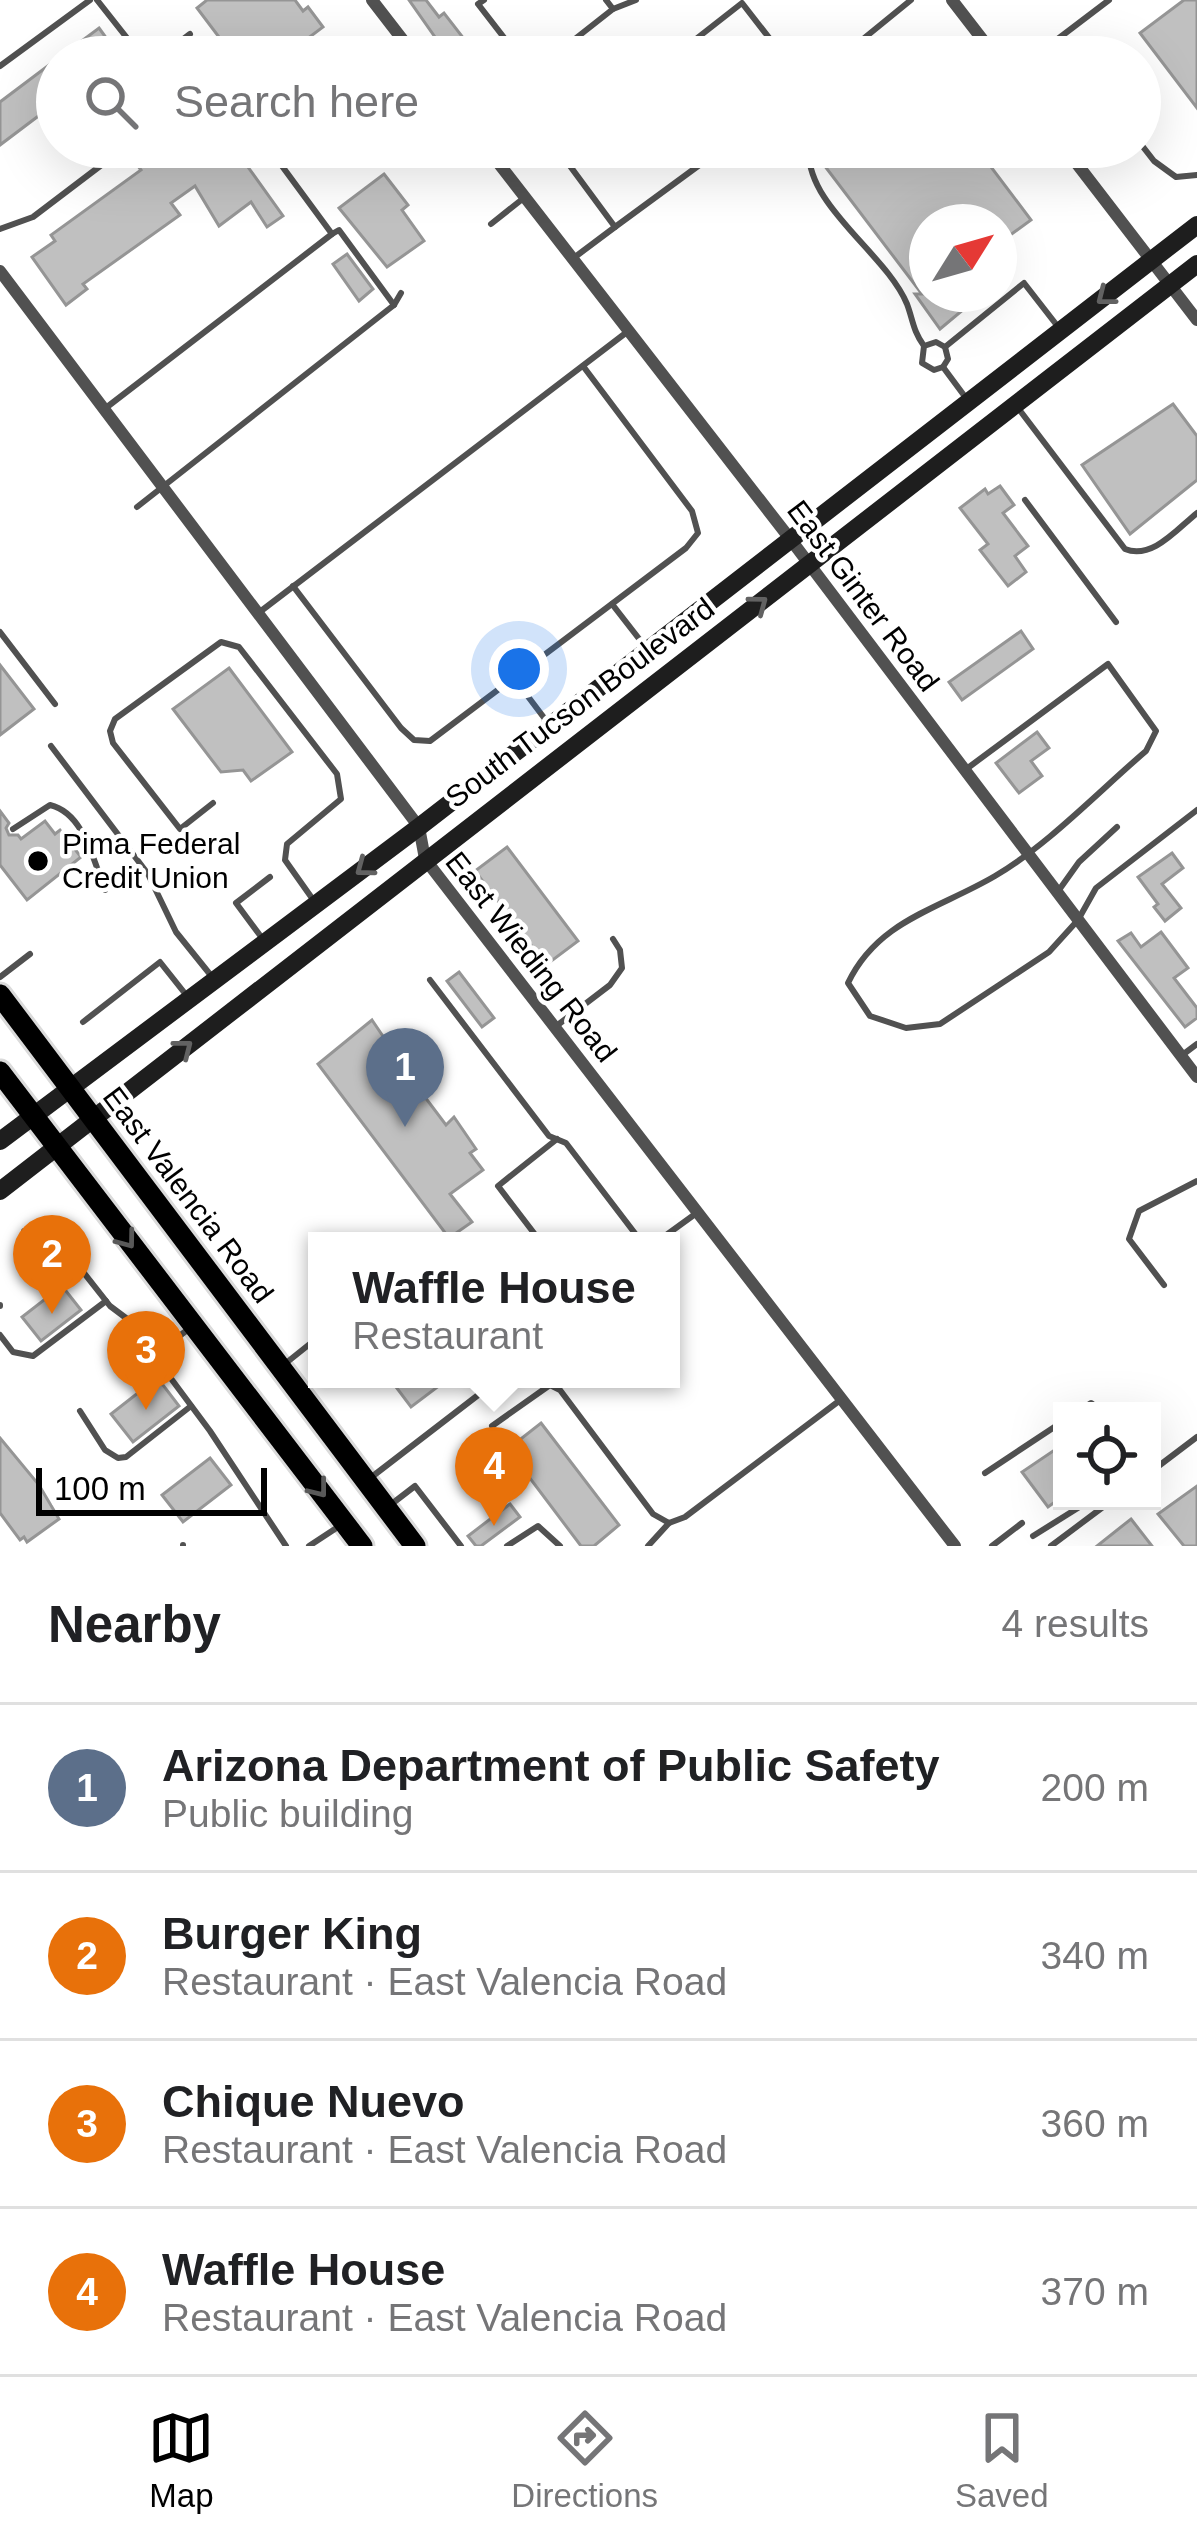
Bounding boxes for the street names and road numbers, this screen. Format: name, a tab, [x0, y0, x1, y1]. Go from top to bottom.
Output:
street label: East Ginter Road	[781, 494, 946, 698]
street label: South Tucson Boulevard	[439, 591, 720, 814]
street label: East Wieding Road	[439, 845, 623, 1068]
street label: East Valencia Road	[97, 1080, 280, 1309]

